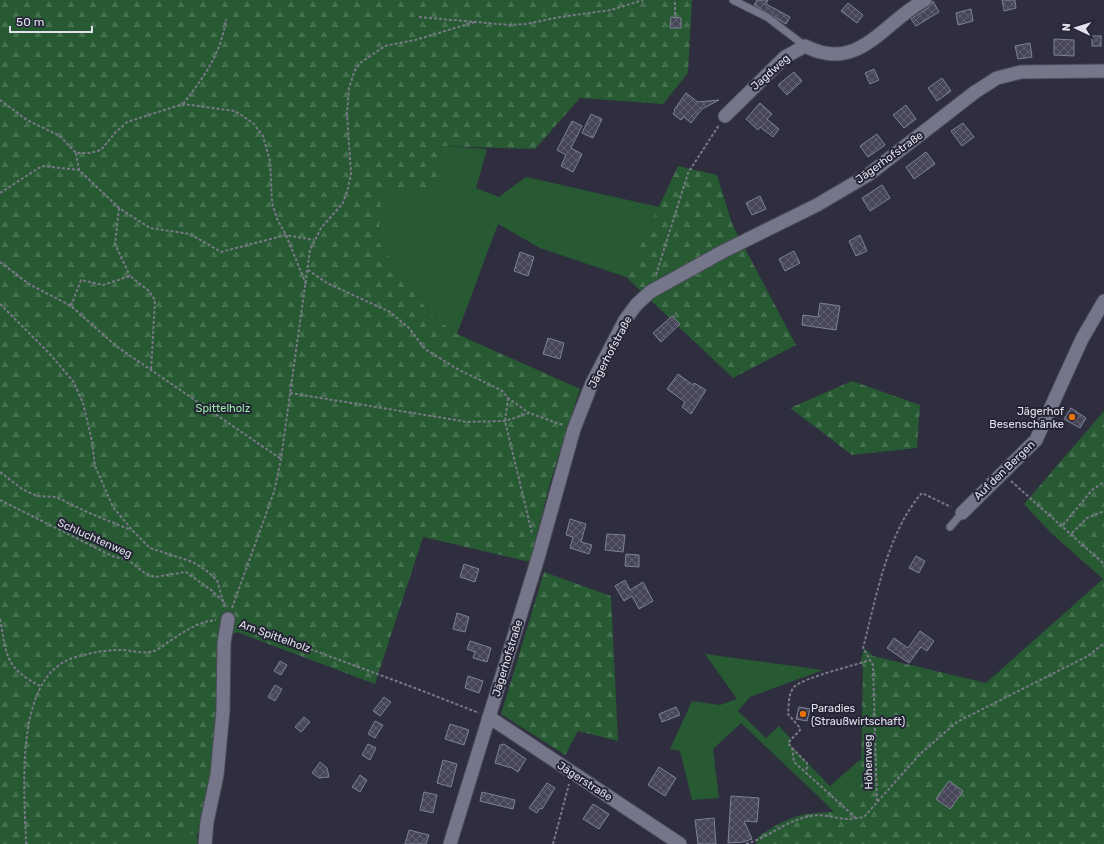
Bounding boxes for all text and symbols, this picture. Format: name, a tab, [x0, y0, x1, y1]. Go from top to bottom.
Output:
scale bar	[10, 8, 92, 34]
north arrow	[1056, 8, 1096, 48]
text: 50 m	[16, 15, 44, 29]
text: N	[1060, 23, 1073, 32]
street label: Jagdweg	[748, 52, 792, 93]
street label: Jägerhofstraße	[853, 129, 925, 186]
street label: Jägerhofstraße	[586, 314, 635, 391]
park label: Spittelholz	[196, 402, 251, 415]
place label: Jägerhof Besenschänke	[989, 405, 1065, 431]
marker: Jägerhof Besenschänke	[1067, 412, 1077, 422]
street label: Auf den Bergen	[971, 438, 1038, 503]
street label: Schluchtenweg	[56, 516, 134, 561]
street label: Am Spittelholz	[238, 618, 312, 655]
street label: Jägerhofstraße	[490, 618, 525, 698]
place label: Paradies (Straußwirtschaft)	[811, 702, 905, 728]
marker: Paradies (Straußwirtschaft)	[798, 709, 808, 719]
street label: Höhenweg	[862, 734, 875, 790]
street label: Jägerstraße	[555, 759, 615, 804]

